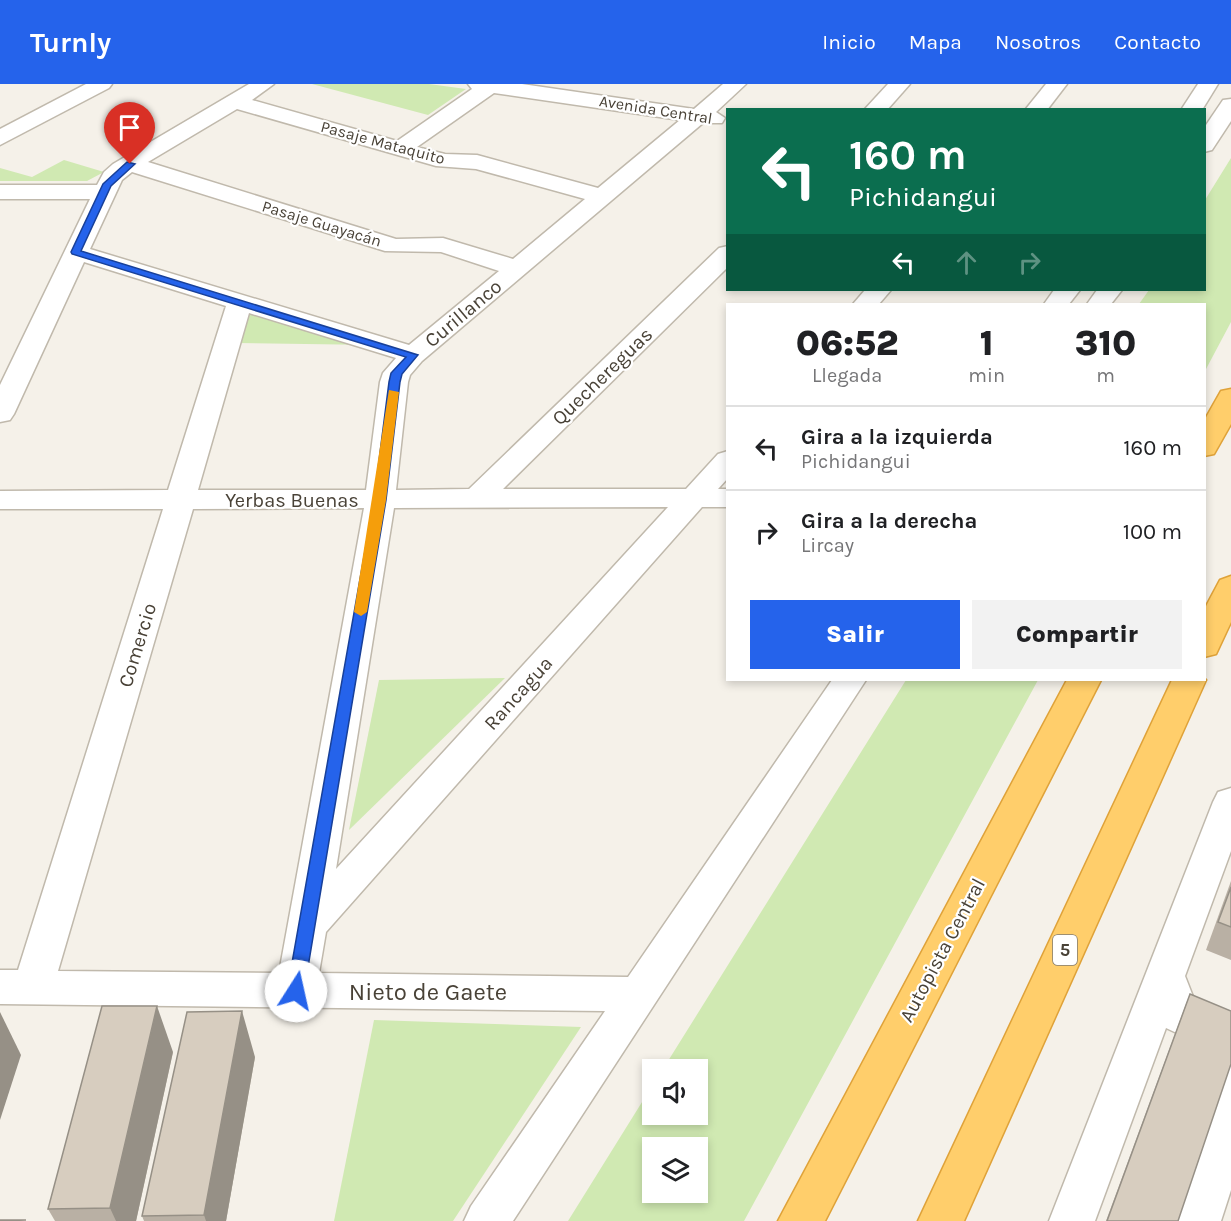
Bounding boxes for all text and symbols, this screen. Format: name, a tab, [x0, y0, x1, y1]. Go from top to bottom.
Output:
text: Turnly	[30, 26, 111, 59]
text: Inicio	[822, 30, 876, 54]
text: Mapa	[909, 30, 962, 54]
text: Nosotros	[995, 30, 1081, 54]
text: Contacto	[1114, 30, 1201, 54]
street label: Avenida Central	[598, 91, 714, 128]
pin	[104, 102, 155, 164]
icon: arrive	[113, 111, 146, 144]
street label: Pasaje Mataquito	[319, 117, 447, 168]
text: 160 m	[849, 130, 967, 180]
icon: left	[750, 132, 828, 210]
text: Pichidangui	[849, 181, 997, 213]
street label: Pasaje Guayacán	[260, 196, 384, 251]
icon: left	[887, 246, 920, 279]
icon: ahead	[950, 246, 983, 279]
icon: right	[1013, 246, 1046, 279]
street label: Curillanco	[420, 275, 506, 352]
text: 06:52	[796, 322, 899, 364]
text: 1	[980, 322, 994, 364]
text: 310	[1075, 322, 1136, 364]
street label: Quechereguas	[547, 323, 657, 430]
text: Llegada	[812, 364, 882, 387]
text: min	[968, 364, 1005, 387]
text: m	[1096, 364, 1115, 387]
text: Gira a la izquierda	[801, 424, 993, 450]
icon: left	[750, 432, 783, 465]
text: 160 m	[1123, 435, 1182, 461]
text: Pichidangui	[801, 450, 911, 473]
street label: Yerbas Buenas	[225, 489, 359, 512]
text: Gira a la derecha	[801, 508, 977, 534]
icon: right	[750, 516, 783, 549]
text: 100 m	[1123, 519, 1182, 545]
text: Lircay	[801, 534, 854, 557]
street label: Comercio	[114, 600, 161, 690]
button: Salir	[750, 600, 960, 669]
button: Compartir	[972, 600, 1182, 669]
street label: Rancagua	[479, 652, 557, 735]
street label: Autopista Central	[895, 874, 990, 1026]
road number: 5	[1053, 935, 1077, 965]
position arrow	[264, 959, 328, 1023]
street label: Nieto de Gaete	[349, 978, 507, 1006]
map controls	[642, 1059, 708, 1203]
button: sound	[642, 1059, 708, 1125]
button: layers	[642, 1137, 708, 1203]

